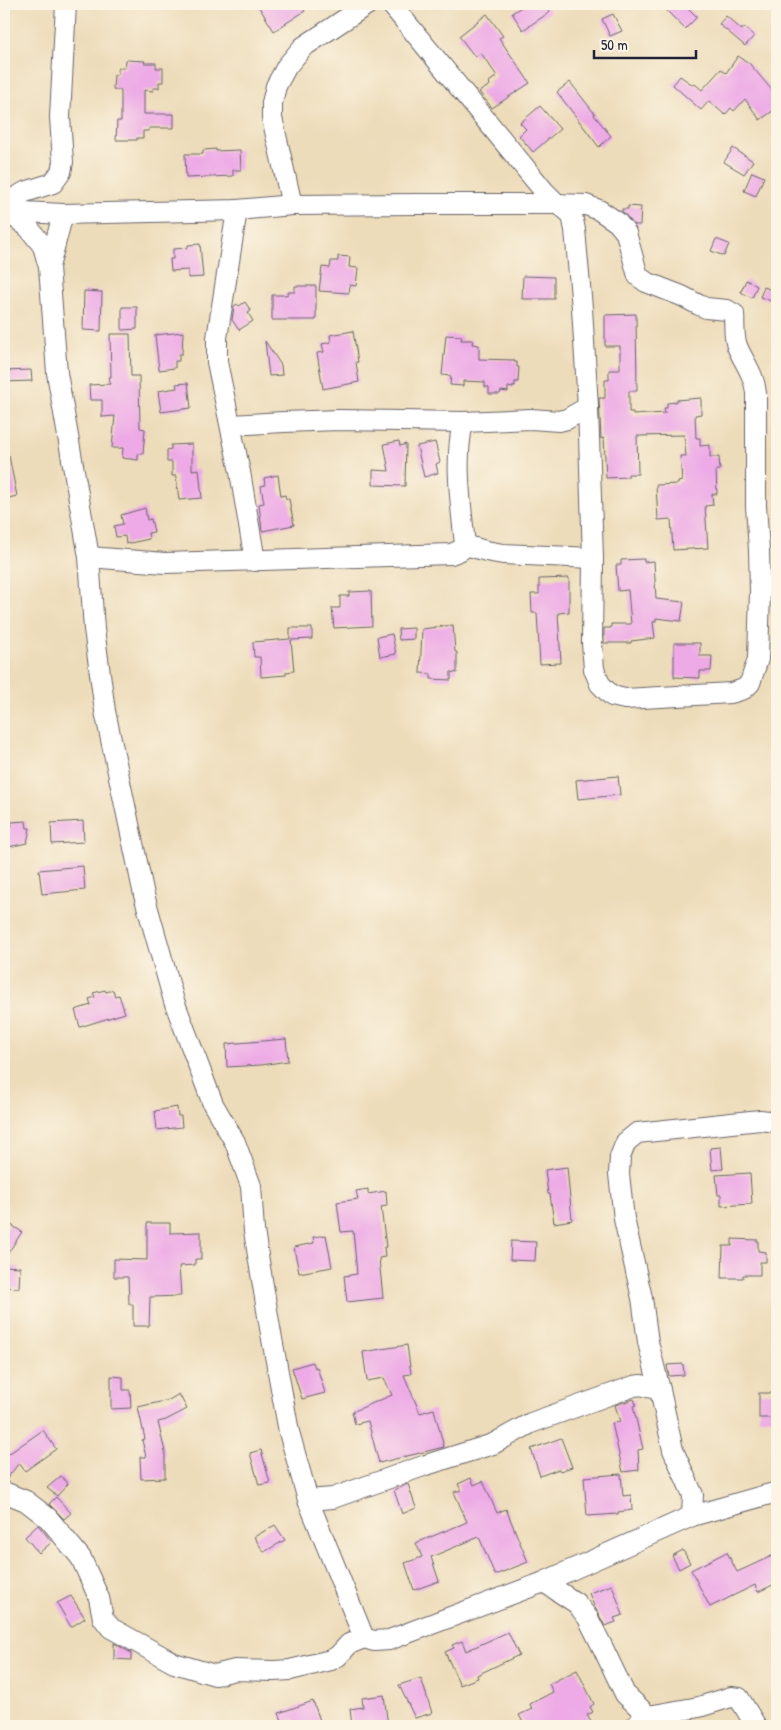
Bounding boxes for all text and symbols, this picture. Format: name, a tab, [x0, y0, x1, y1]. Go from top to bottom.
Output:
scale bar	[594, 28, 696, 60]
text: 50 m	[601, 34, 628, 55]

